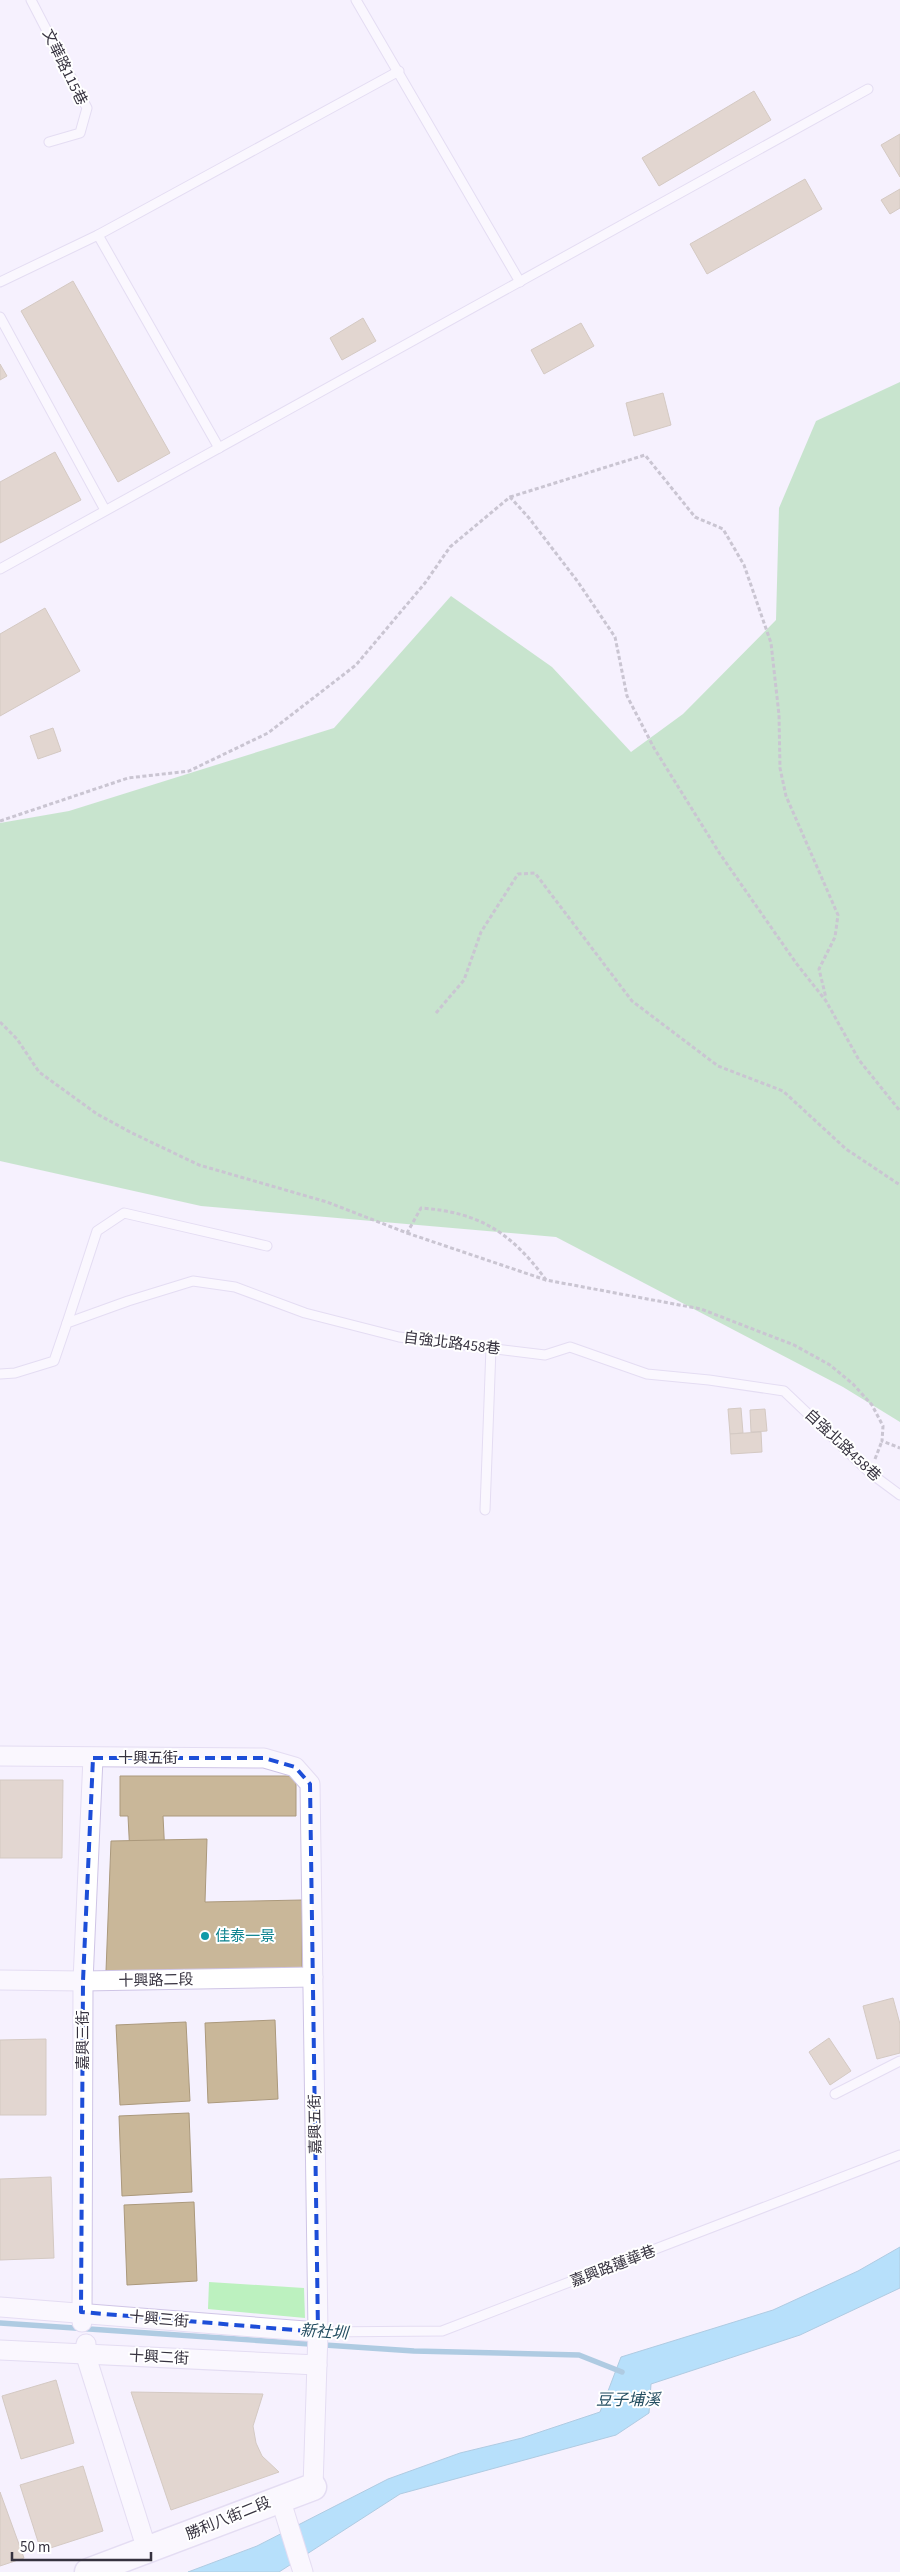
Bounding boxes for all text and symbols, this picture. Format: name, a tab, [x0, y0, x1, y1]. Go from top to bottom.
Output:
street label: 文華路115巷	[37, 26, 92, 109]
street label: 自強北路458巷	[402, 1327, 502, 1360]
street label: 自強北路458巷	[800, 1404, 885, 1486]
street label: 十興五街	[118, 1748, 178, 1769]
place label: 佳泰一景	[215, 1926, 275, 1947]
marker: 佳泰一景	[199, 1930, 211, 1942]
street label: 十興路二段	[118, 1969, 194, 1992]
street label: 嘉興三街	[73, 2010, 94, 2070]
street label: 嘉興五街	[304, 2094, 327, 2154]
street label: 嘉興路蓮華巷	[567, 2241, 659, 2292]
street label: 十興三街	[128, 2306, 190, 2333]
water label: 新社圳	[299, 2319, 351, 2345]
street label: 十興二街	[128, 2345, 189, 2370]
water label: 豆子埔溪	[596, 2389, 662, 2411]
street label: 勝利八街二段	[183, 2492, 274, 2545]
scale bar	[12, 2530, 151, 2562]
text: 50 m	[20, 2537, 50, 2558]

